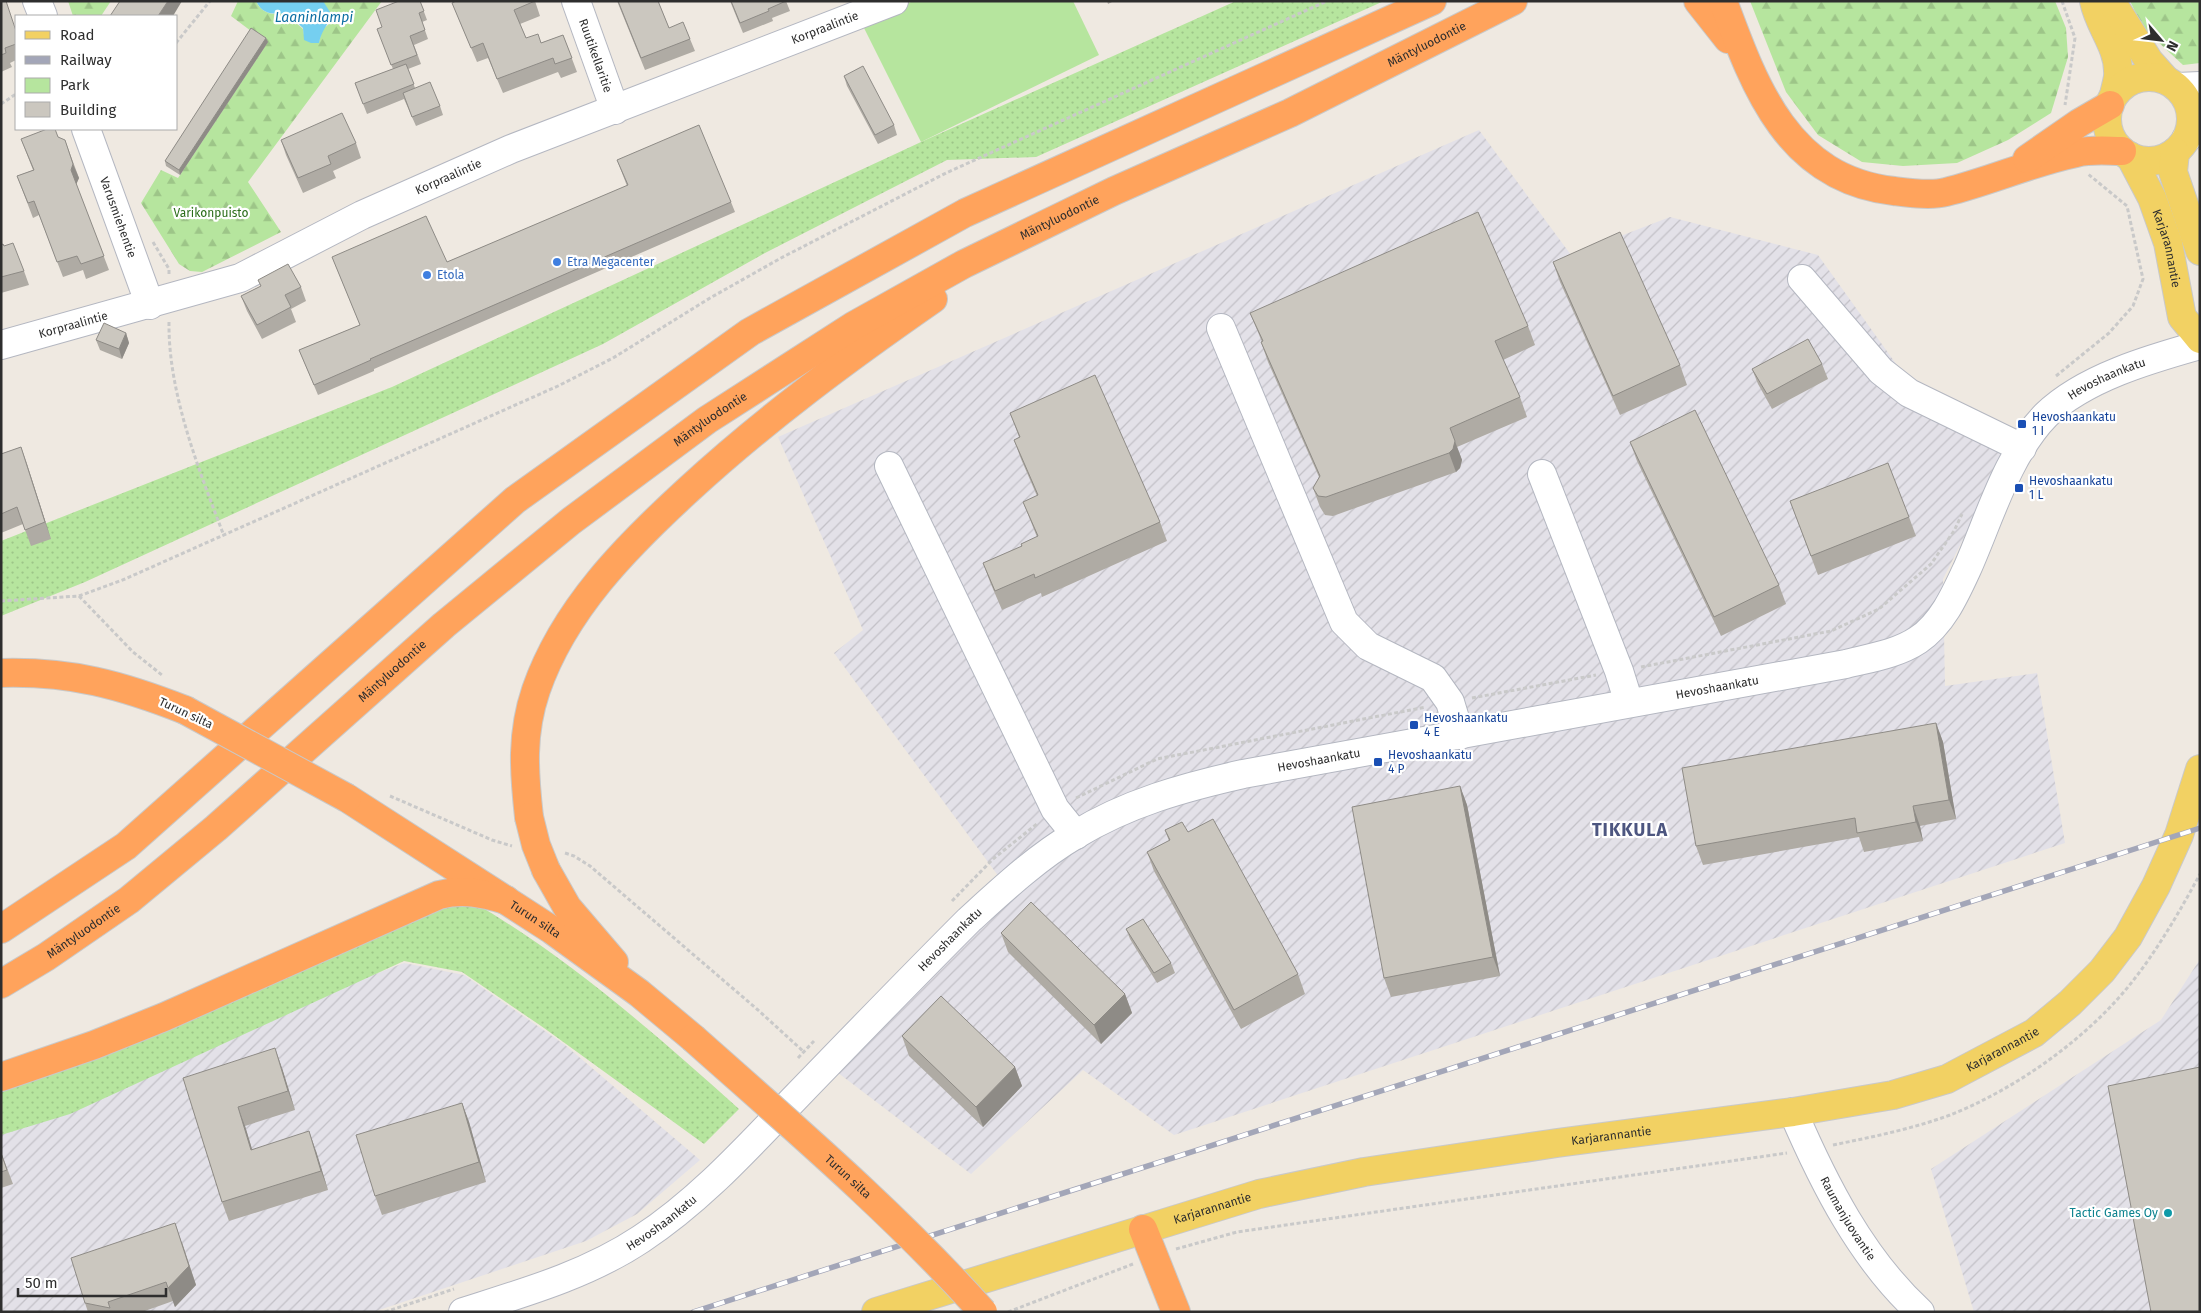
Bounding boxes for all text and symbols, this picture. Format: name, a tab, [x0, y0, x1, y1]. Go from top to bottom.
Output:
street label: Korpraalintie	[789, 8, 861, 47]
water label: Laaninlampi	[275, 9, 353, 26]
legend	[15, 15, 178, 130]
north arrow	[2136, 15, 2186, 65]
street label: Ruutikellaritie	[576, 17, 615, 94]
street label: Mäntyluodontie	[1385, 19, 1468, 70]
text: Road	[60, 26, 95, 44]
text: N	[2162, 38, 2182, 54]
text: Railway	[60, 51, 112, 69]
text: Park	[60, 76, 90, 94]
text: Building	[60, 101, 116, 119]
street label: Korpraalintie	[413, 156, 484, 198]
street label: Varusmiehentie	[97, 175, 139, 260]
street label: Mäntyluodontie	[1018, 192, 1101, 243]
park label: Varikonpuisto	[173, 206, 249, 220]
street label: Karjarannantie	[2150, 207, 2183, 289]
place label: Etra Megacenter	[567, 255, 655, 269]
marker: Etra Megacenter	[551, 256, 563, 268]
place label: Etola	[437, 268, 464, 282]
marker: Etola	[421, 269, 433, 281]
street label: Korpraalintie	[37, 308, 109, 341]
street label: Hevoshaankatu	[2065, 355, 2147, 403]
street label: Mäntyluodontie	[671, 389, 750, 449]
place label: Hevoshaankatu 1 I	[2032, 410, 2116, 438]
marker: Hevoshaankatu 1 I	[2016, 418, 2028, 430]
place label: Hevoshaankatu 1 L	[2029, 474, 2113, 502]
marker: Hevoshaankatu 1 L	[2013, 482, 2025, 494]
street label: Mäntyluodontie	[355, 637, 429, 705]
street label: Hevoshaankatu	[1675, 673, 1760, 702]
street label: Turun silta	[157, 694, 215, 732]
place label: Hevoshaankatu 4 E	[1424, 711, 1508, 739]
marker: Hevoshaankatu 4 E	[1408, 719, 1420, 731]
street label: Hevoshaankatu	[1276, 746, 1361, 775]
place label: Hevoshaankatu 4 P	[1388, 748, 1472, 776]
marker: Hevoshaankatu 4 P	[1372, 756, 1384, 768]
district label: TIKKULA	[1592, 819, 1668, 841]
street label: Turun silta	[507, 898, 563, 941]
street label: Mäntyluodontie	[44, 901, 123, 961]
street label: Hevoshaankatu	[915, 905, 985, 974]
street label: Karjarannantie	[1964, 1024, 2042, 1075]
street label: Karjarannantie	[1570, 1124, 1652, 1148]
street label: Turun silta	[822, 1152, 874, 1202]
street label: Raumanjuovantie	[1817, 1174, 1879, 1263]
street label: Karjarannantie	[1172, 1190, 1253, 1227]
street label: Hevoshaankatu	[624, 1192, 699, 1254]
place label: Tactic Games Oy	[2070, 1206, 2158, 1220]
marker: Tactic Games Oy	[2162, 1207, 2174, 1219]
scale bar	[18, 1266, 165, 1298]
text: 50 m	[25, 1274, 58, 1292]

